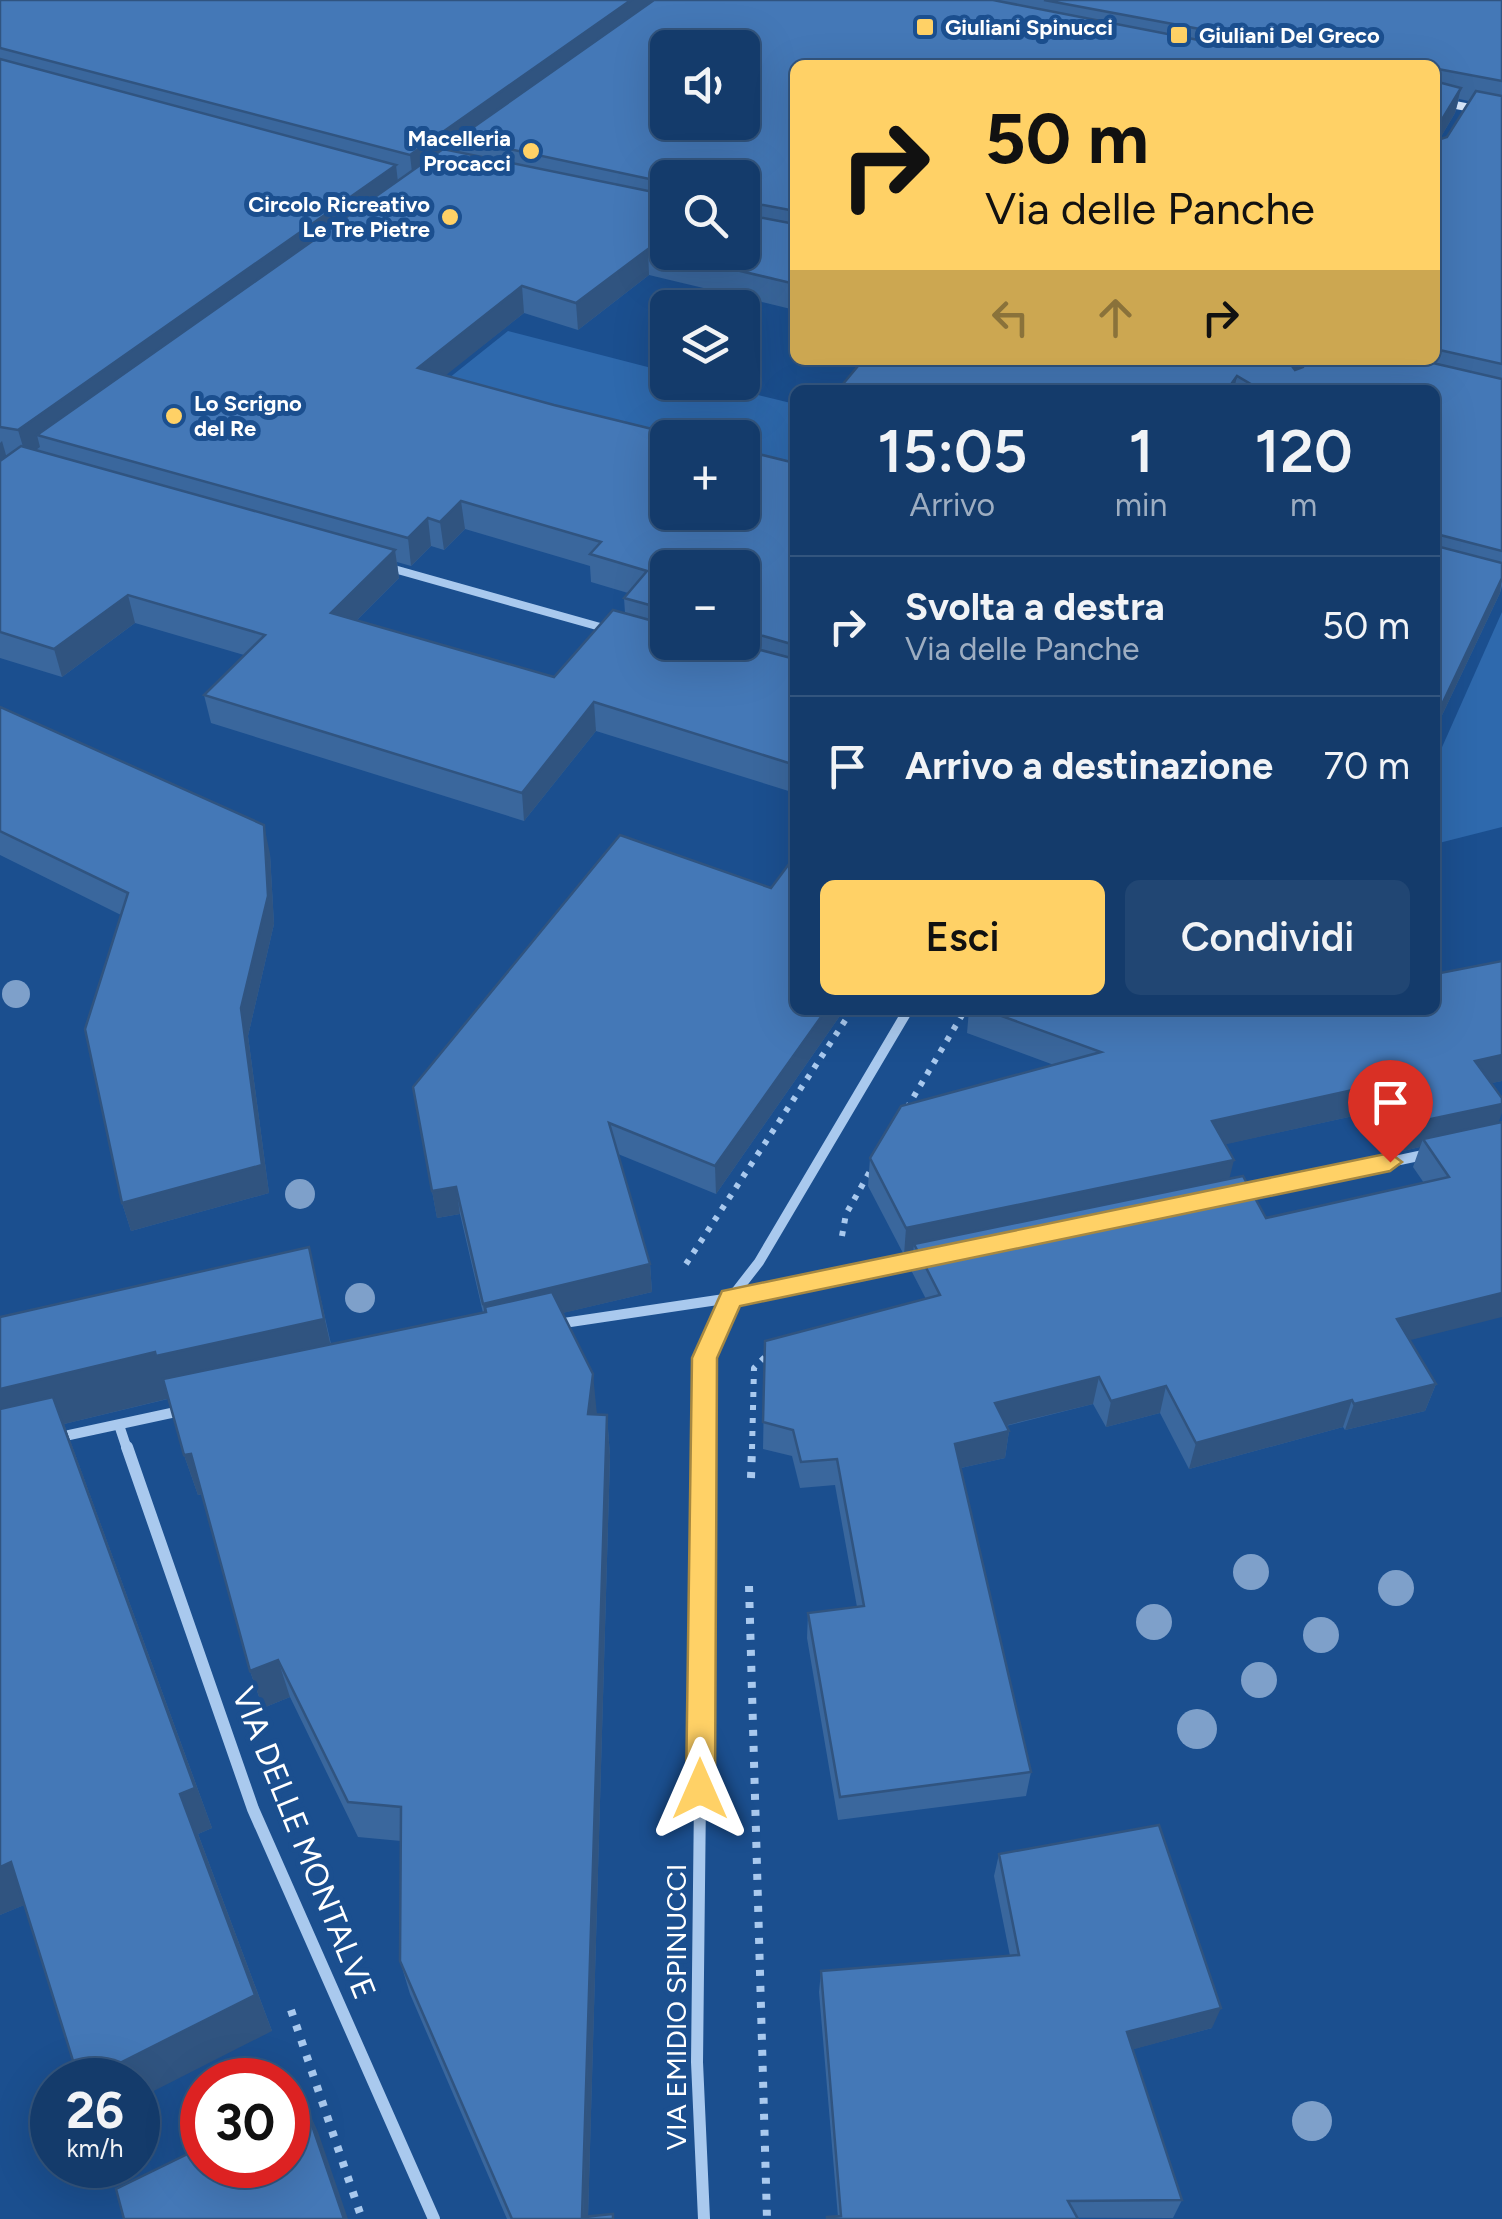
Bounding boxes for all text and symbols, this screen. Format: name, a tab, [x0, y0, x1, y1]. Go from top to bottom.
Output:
place label: Giuliani Spinucci	[945, 14, 1113, 41]
marker: Giuliani Spinucci	[914, 16, 936, 38]
place label: Giuliani Del Greco	[1199, 22, 1380, 49]
marker: Giuliani Del Greco	[1168, 24, 1190, 46]
map controls	[650, 30, 760, 660]
button: sound	[650, 30, 760, 140]
text: 50 m	[985, 96, 1149, 181]
icon: right	[820, 100, 950, 230]
place label: Macelleria Procacci	[407, 125, 511, 177]
marker: Macelleria Procacci	[520, 140, 542, 162]
button: search	[650, 160, 760, 270]
text: Via delle Panche	[985, 181, 1315, 235]
place label: Circolo Ricreativo Le Tre Pietre	[248, 191, 430, 243]
marker: Circolo Ricreativo Le Tre Pietre	[439, 206, 461, 228]
button: layers	[650, 290, 760, 400]
icon: left	[983, 290, 1038, 345]
icon: ahead	[1088, 290, 1143, 345]
icon: right	[1193, 290, 1248, 345]
place label: Lo Scrigno del Re	[194, 390, 302, 442]
marker: Lo Scrigno del Re	[163, 405, 185, 427]
text: 15:05	[877, 415, 1027, 487]
text: 1	[1128, 415, 1154, 487]
text: 120	[1255, 415, 1353, 487]
button: +	[650, 420, 760, 530]
text: Arrivo	[910, 486, 995, 524]
text: min	[1115, 486, 1167, 524]
text: m	[1290, 486, 1317, 524]
button: −	[650, 550, 760, 660]
text: Svolta a destra	[905, 584, 1165, 630]
icon: right	[820, 599, 875, 654]
text: 50 m	[1322, 603, 1410, 649]
text: Via delle Panche	[905, 630, 1140, 668]
icon: arrive	[820, 739, 875, 794]
text: Arrivo a destinazione	[905, 743, 1273, 789]
text: 70 m	[1324, 743, 1410, 789]
button: Esci	[820, 880, 1105, 995]
button: Condividi	[1125, 880, 1410, 995]
pin	[1348, 1060, 1433, 1163]
icon: arrive	[1363, 1075, 1418, 1130]
street label: VIA DELLE MONTALVE	[224, 1681, 384, 2005]
position arrow	[648, 1737, 752, 1841]
street label: VIA EMIDIO SPINUCCI	[659, 1864, 693, 2150]
speed limit sign: 30	[180, 2058, 310, 2188]
text: 26	[66, 2080, 124, 2141]
text: km/h	[66, 2133, 124, 2163]

